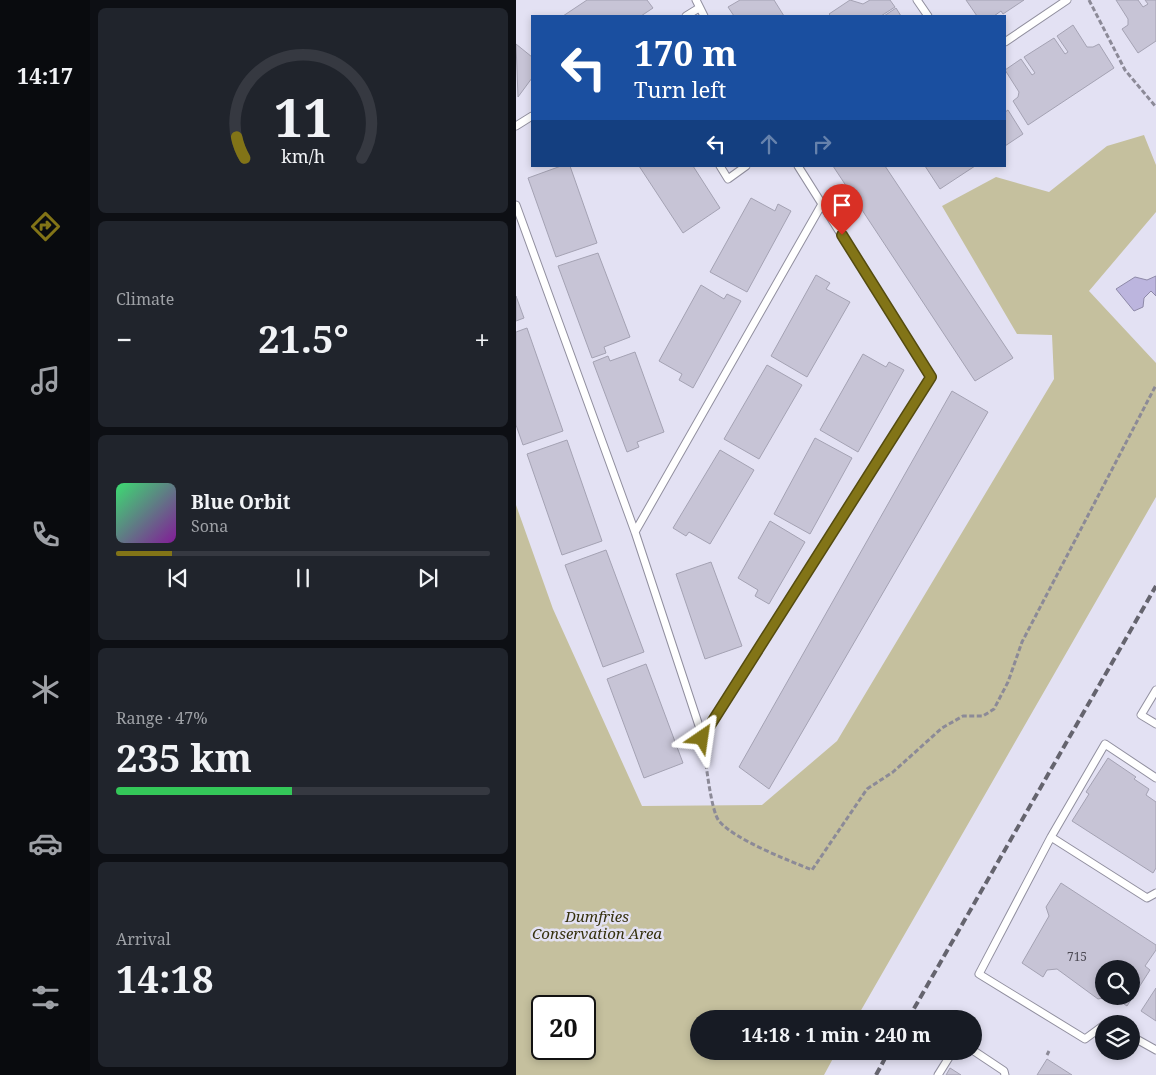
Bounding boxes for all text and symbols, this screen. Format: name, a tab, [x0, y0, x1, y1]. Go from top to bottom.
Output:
text: 170 m	[634, 29, 737, 76]
icon: left	[551, 35, 616, 100]
text: 14:17	[17, 60, 73, 90]
text: Turn left	[634, 74, 726, 104]
text: 11	[274, 81, 332, 152]
icon: left	[702, 130, 730, 158]
icon: ahead	[755, 130, 783, 158]
icon: right	[808, 130, 836, 158]
text: km/h	[281, 144, 325, 168]
pin	[821, 184, 863, 235]
icon: arrive	[828, 191, 856, 219]
icon: directions	[28, 209, 63, 244]
text: Climate	[116, 288, 174, 310]
text: 21.5°	[258, 312, 349, 364]
text: −	[116, 320, 132, 358]
text: +	[474, 320, 490, 358]
icon: music	[28, 363, 63, 398]
text: Blue Orbit	[191, 489, 291, 515]
text: Sona	[191, 515, 228, 537]
icon: phone	[28, 517, 63, 552]
icon: previous	[164, 564, 192, 592]
icon: pause	[289, 564, 317, 592]
icon: next	[414, 564, 442, 592]
icon: climate	[28, 672, 63, 707]
text: Range · 47%	[116, 707, 208, 729]
position arrow	[675, 711, 727, 763]
text: 235 km	[116, 731, 252, 783]
icon: car	[28, 826, 63, 861]
park label: Dumfries Conservation Area	[532, 906, 662, 943]
text: Arrival	[116, 928, 171, 950]
house number: 715	[1067, 948, 1087, 965]
text: 14:18	[116, 952, 213, 1004]
map controls	[1095, 960, 1140, 1060]
button: search	[1095, 960, 1140, 1005]
icon: filters	[28, 980, 63, 1015]
speed limit sign: 20	[531, 995, 596, 1060]
button: layers	[1095, 1015, 1140, 1060]
text: 14:18 · 1 min · 240 m	[741, 1022, 931, 1048]

